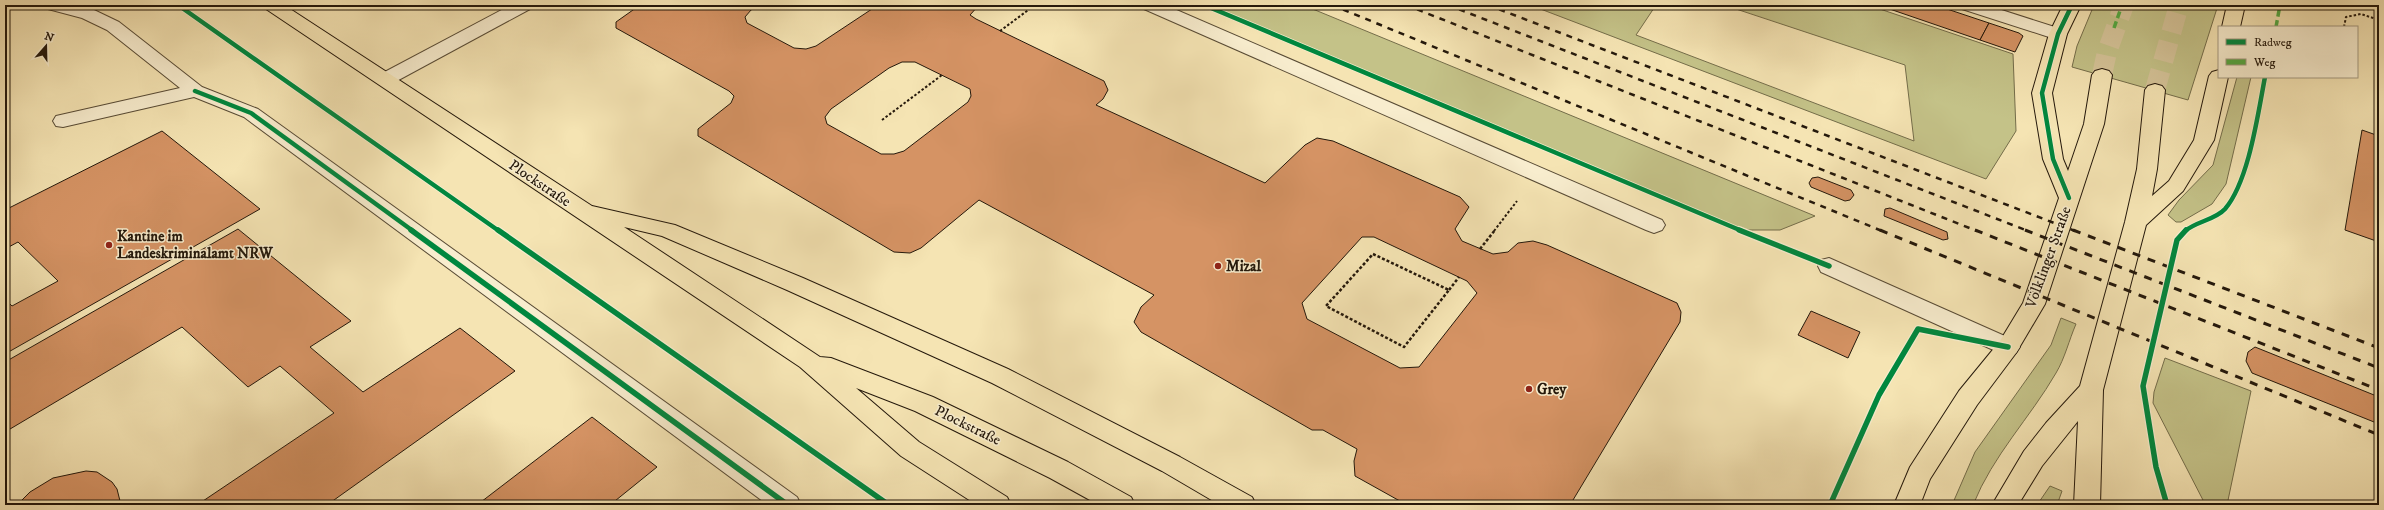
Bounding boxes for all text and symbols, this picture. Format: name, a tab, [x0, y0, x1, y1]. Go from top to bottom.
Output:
north arrow	[26, 26, 66, 66]
legend	[2218, 26, 2358, 78]
text: N	[42, 29, 56, 46]
text: Radweg	[2254, 35, 2292, 50]
text: Weg	[2253, 55, 2275, 70]
street label: Plockstraße	[505, 156, 575, 211]
street label: Völklinger Straße	[2021, 204, 2076, 312]
place label: Kantine im Landeskriminalamt NRW	[117, 227, 274, 263]
marker: Kantine im Landeskriminalamt NRW	[104, 240, 114, 250]
place label: Mizal	[1226, 257, 1261, 276]
marker: Mizal	[1213, 261, 1223, 271]
place label: Grey	[1537, 380, 1567, 399]
marker: Grey	[1524, 384, 1534, 394]
street label: Plockstraße	[932, 401, 1004, 450]

